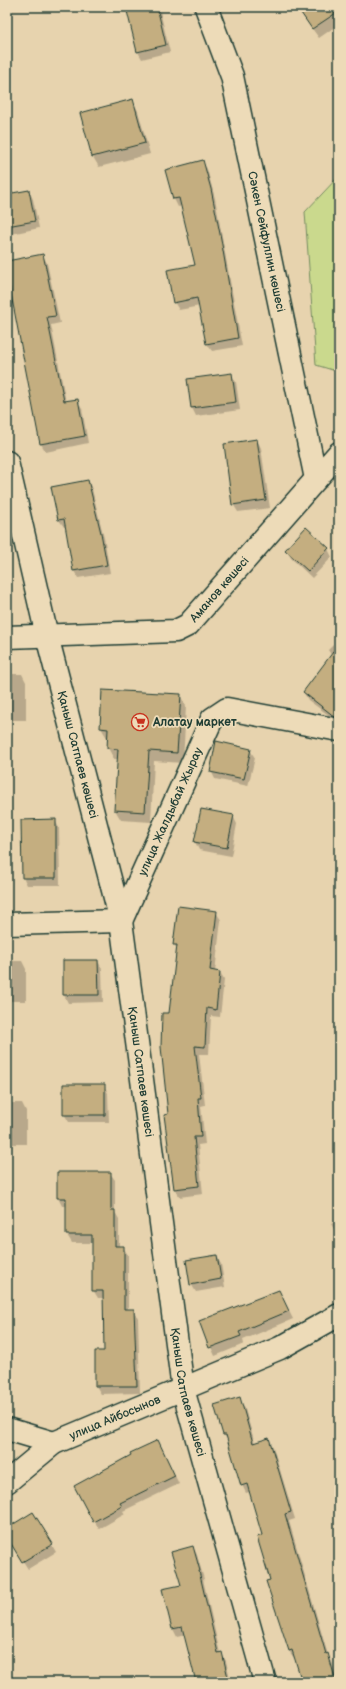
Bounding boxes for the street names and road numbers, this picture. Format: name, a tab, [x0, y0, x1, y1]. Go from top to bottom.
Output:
street label: Сәкен Сейфуллин көшесі	[244, 170, 288, 314]
street label: Аманов көшесі	[186, 554, 253, 626]
street label: Қаныш Сатпаев көшесі	[54, 689, 101, 820]
street label: улица Жалдыбай Жырау	[135, 745, 206, 878]
street label: Қаныш Сатпаев көшесі	[124, 1006, 157, 1138]
street label: Қаныш Сатпаев көшесі	[167, 1327, 209, 1458]
street label: улица Айбосынов	[67, 1392, 163, 1444]

